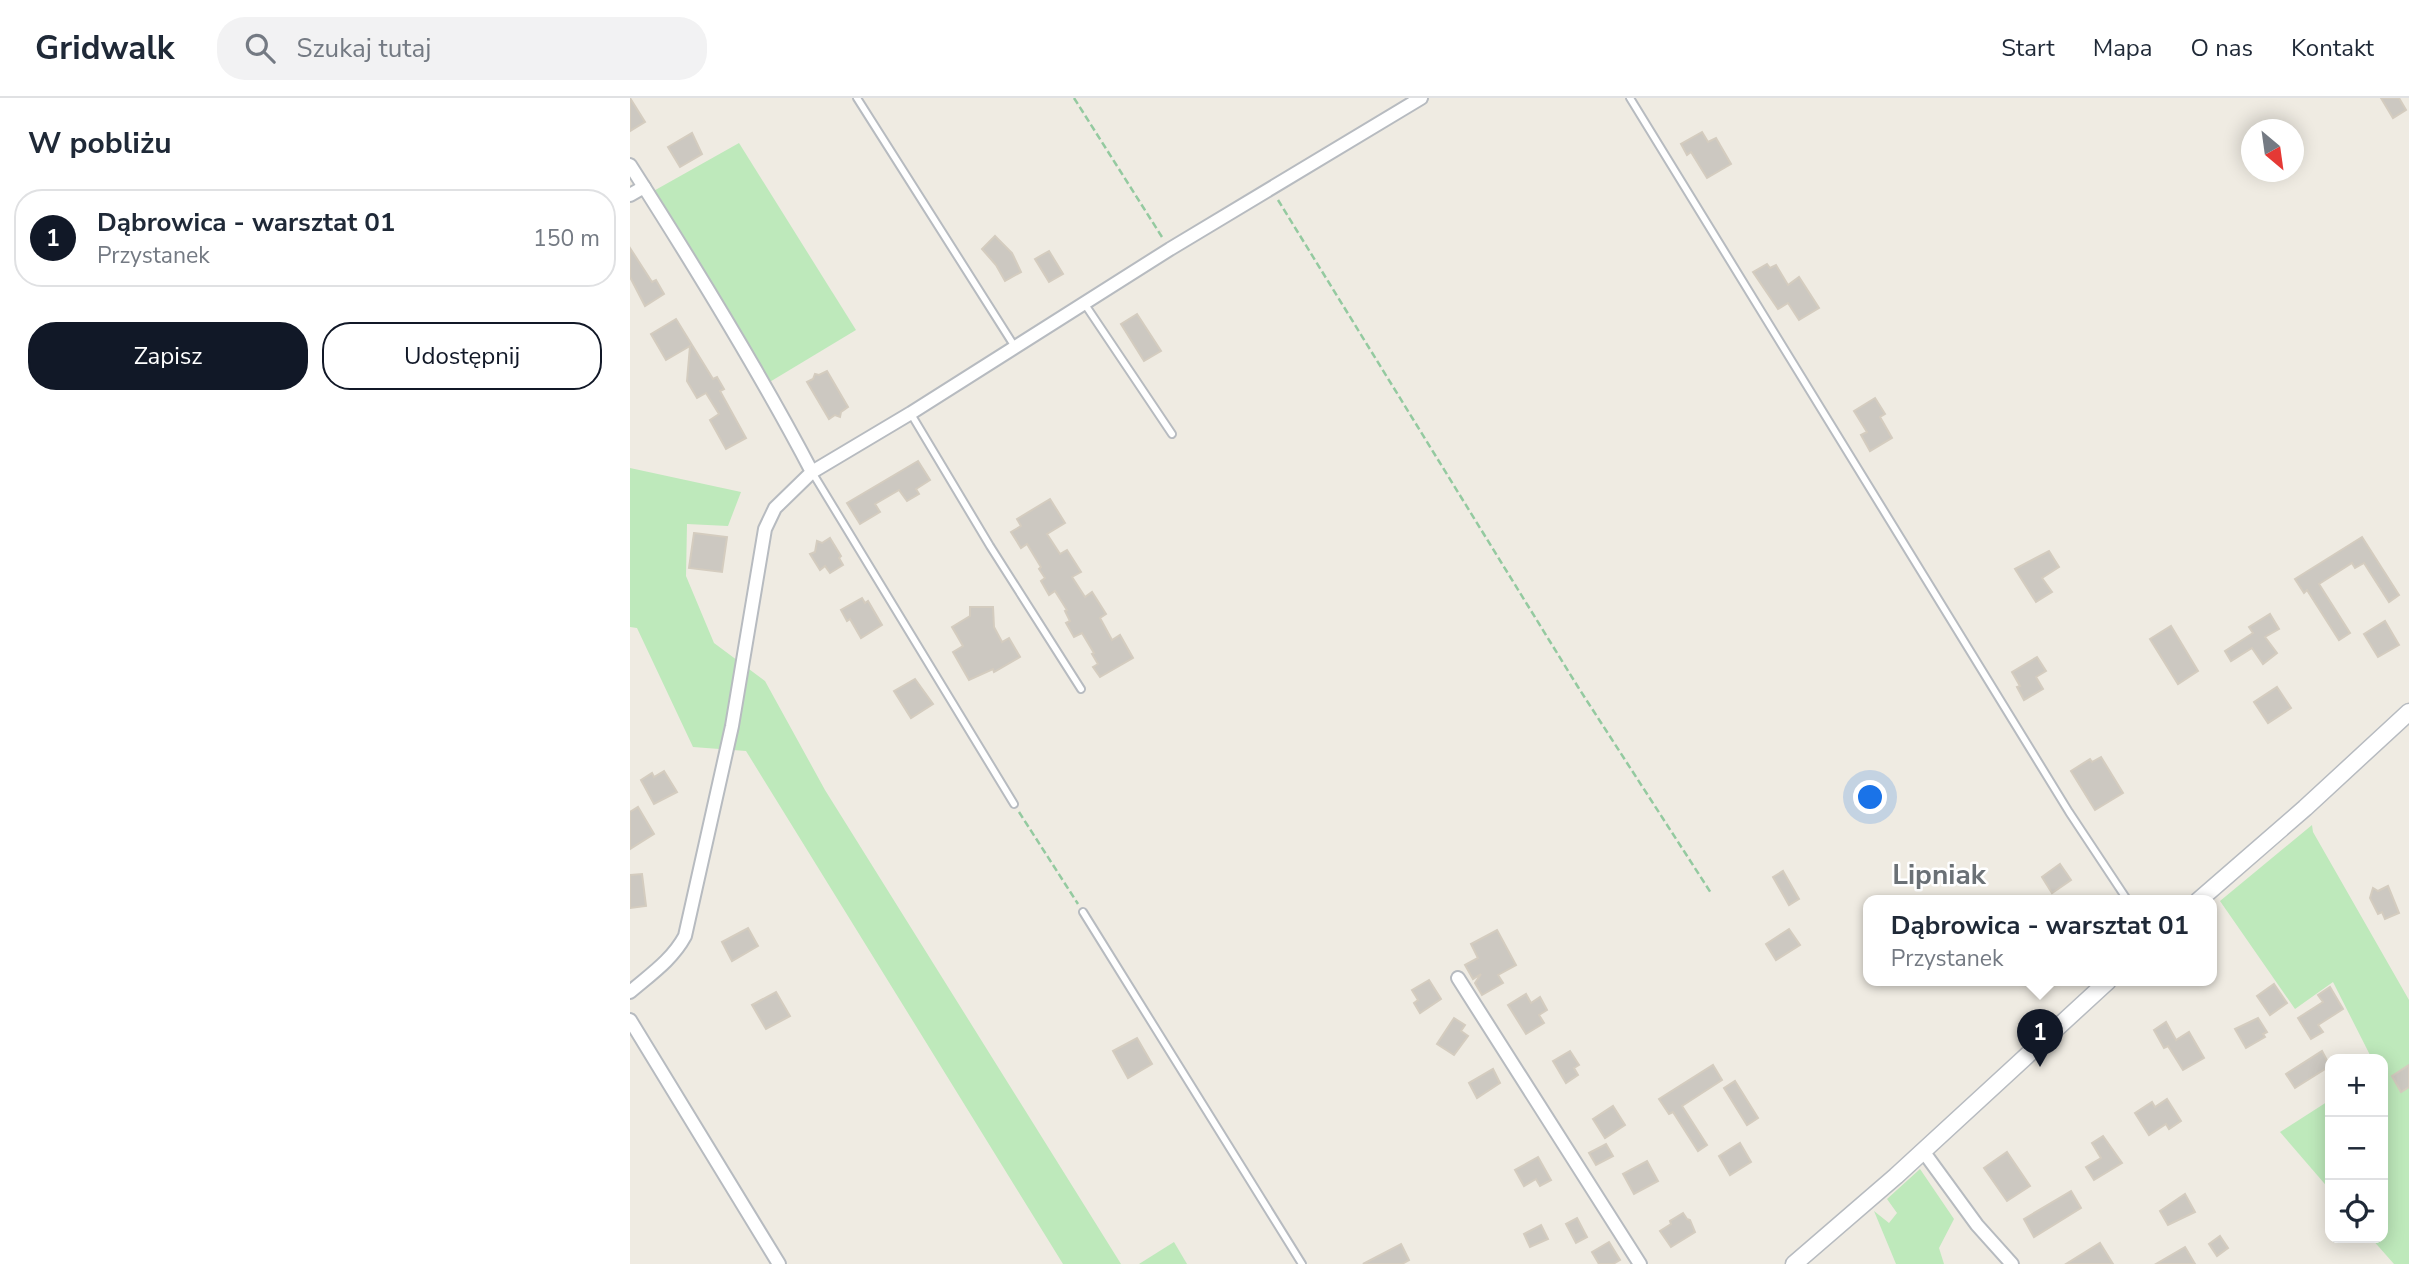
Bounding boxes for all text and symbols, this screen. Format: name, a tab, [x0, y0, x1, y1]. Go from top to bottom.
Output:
search box	[217, 17, 707, 80]
text: Gridwalk	[35, 26, 175, 71]
icon: search	[241, 29, 279, 67]
text: Szukaj tutaj	[297, 31, 431, 66]
text: Start	[2001, 32, 2055, 64]
text: Mapa	[2093, 32, 2153, 64]
text: O nas	[2191, 32, 2253, 64]
text: Kontakt	[2291, 32, 2374, 64]
north arrow	[2241, 119, 2304, 182]
text: W pobliżu	[28, 123, 172, 164]
text: Dąbrowica - warsztat 01	[97, 205, 395, 240]
text: 1	[46, 223, 60, 254]
text: 150 m	[533, 223, 600, 254]
text: Przystanek	[97, 240, 210, 271]
button: Zapisz	[28, 322, 308, 390]
button: Udostępnij	[322, 322, 602, 390]
your location	[1853, 780, 1887, 814]
district label: Lipniak	[1892, 856, 1987, 894]
popup	[1863, 895, 2217, 986]
text: Dąbrowica - warsztat 01	[1891, 908, 2189, 943]
text: Przystanek	[1891, 943, 2003, 974]
pin: 1	[2017, 1009, 2063, 1067]
map controls	[2325, 1054, 2388, 1243]
button: +	[2325, 1054, 2388, 1117]
button: −	[2325, 1117, 2388, 1180]
button: locate	[2325, 1180, 2388, 1243]

